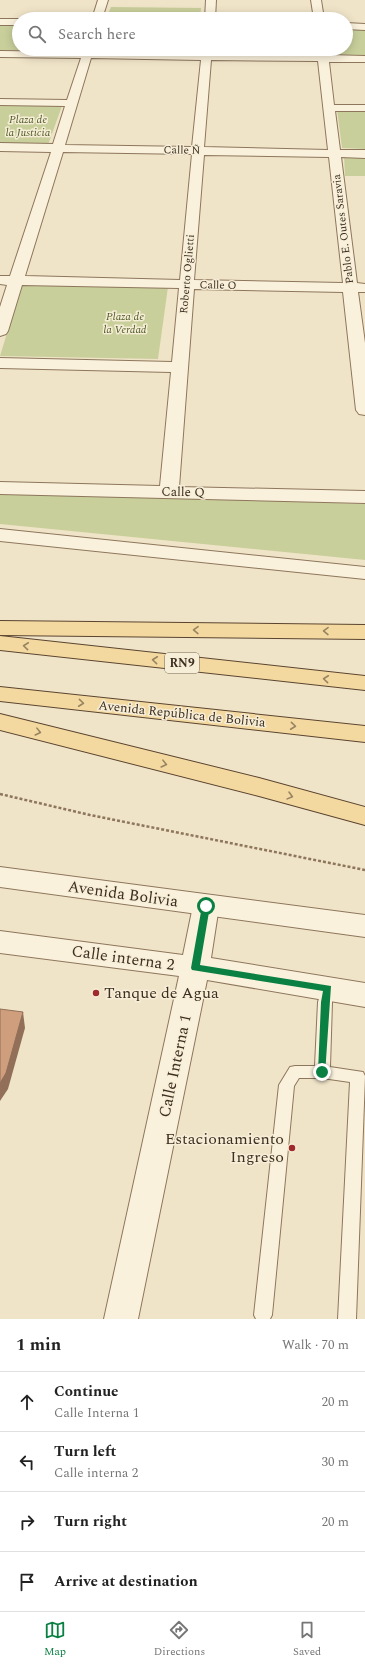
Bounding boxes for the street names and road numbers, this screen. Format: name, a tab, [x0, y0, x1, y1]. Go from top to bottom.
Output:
street label: Calle Ñ	[164, 141, 201, 159]
street label: Pablo E. Outes Saravia	[328, 173, 358, 285]
street label: Roberto Oglietti	[175, 234, 199, 314]
street label: Calle O	[199, 276, 237, 294]
street label: Calle Q	[161, 482, 205, 502]
road number: RN9	[165, 653, 199, 673]
street label: Avenida República de Bolivia	[97, 695, 267, 733]
street label: Avenida Bolivia	[66, 874, 180, 914]
street label: Calle interna 2	[70, 939, 176, 977]
street label: Calle Interna 1	[152, 1012, 198, 1120]

